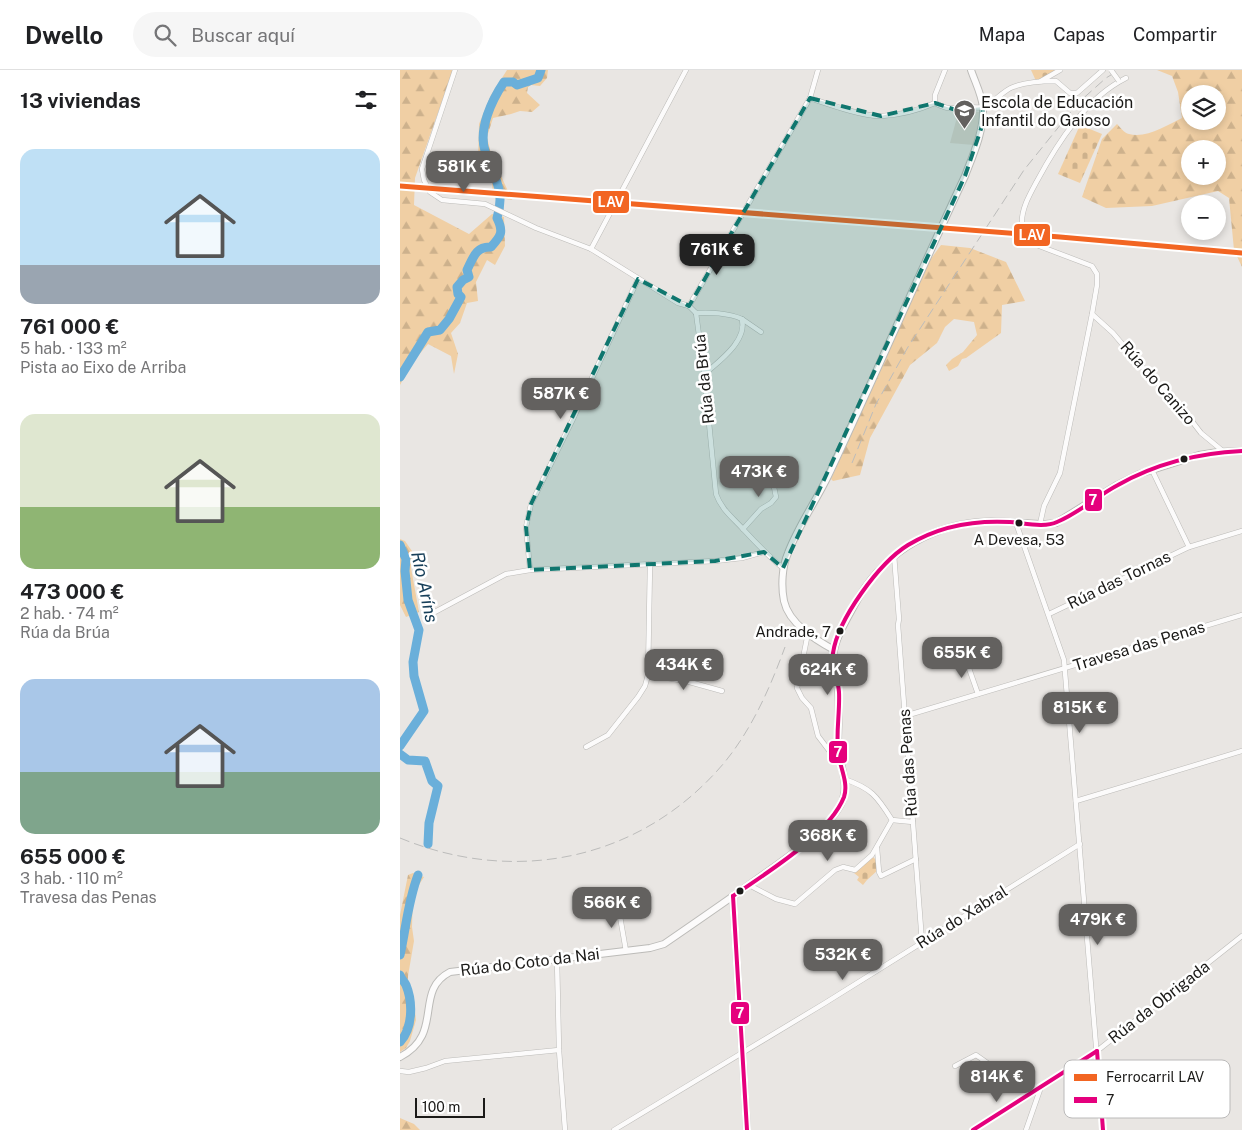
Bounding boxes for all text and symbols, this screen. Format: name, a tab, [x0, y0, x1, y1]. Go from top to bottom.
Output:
search box	[133, 12, 483, 57]
text: Dwello	[25, 21, 103, 49]
icon: search	[151, 21, 179, 49]
text: Buscar aquí	[191, 24, 295, 46]
text: Mapa	[979, 24, 1025, 45]
text: Capas	[1053, 24, 1105, 45]
text: Compartir	[1133, 24, 1217, 45]
map controls	[1181, 85, 1226, 240]
button: layers	[1181, 85, 1226, 130]
icon: filters	[352, 86, 380, 114]
text: 13 viviendas	[20, 88, 141, 113]
place label: Escola de Educación Infantil do Gaioso	[981, 93, 1133, 130]
school or university icon: Escola de Educación Infantil do Gaioso	[953, 99, 977, 130]
button: +	[1181, 140, 1226, 185]
pin: 581K €	[423, 150, 505, 193]
text: 581K €	[437, 157, 491, 176]
icon: home	[155, 181, 245, 271]
line badge: LAV	[592, 190, 630, 214]
text: LAV	[598, 194, 625, 210]
button: −	[1181, 195, 1226, 240]
line badge: LAV	[1013, 223, 1051, 247]
text: LAV	[1019, 227, 1046, 243]
pin: 761K €	[676, 234, 758, 276]
text: 761K €	[691, 240, 743, 259]
text: 761 000 €	[20, 314, 119, 339]
street label: Rúa da Brúa	[690, 333, 718, 425]
street label: Rúa do Canizo	[1117, 337, 1199, 429]
text: 5 hab. · 133 m²	[20, 339, 127, 358]
text: Pista ao Eixo de Arriba	[20, 358, 186, 377]
pin: 587K €	[520, 378, 602, 420]
text: 587K €	[533, 384, 589, 403]
icon: home	[155, 446, 245, 536]
unlabelled marker	[1179, 454, 1189, 464]
pin: 473K €	[718, 456, 800, 498]
text: 473K €	[731, 462, 787, 481]
line badge: 7	[1084, 488, 1103, 512]
text: 7	[1089, 492, 1098, 508]
marker: A Devesa, 53	[1014, 518, 1024, 528]
place label: A Devesa, 53	[973, 531, 1065, 548]
street label: Rúa das Tornas	[1064, 547, 1174, 613]
water label: Río Aríns	[407, 549, 443, 625]
text: 473 000 €	[20, 579, 124, 604]
text: 2 hab. · 74 m²	[20, 604, 119, 623]
street label: Travesa das Penas	[1071, 617, 1207, 675]
text: Rúa da Brúa	[20, 623, 110, 642]
place label: Andrade, 7	[755, 623, 831, 640]
marker: Andrade, 7	[835, 626, 845, 636]
pin: 655K €	[921, 636, 1003, 679]
text: 655K €	[933, 643, 991, 662]
pin: 434K €	[643, 648, 725, 691]
pin: 624K €	[787, 654, 869, 696]
text: 434K €	[655, 655, 713, 674]
text: 624K €	[800, 660, 856, 679]
pin: 815K €	[1039, 692, 1121, 734]
text: 815K €	[1053, 698, 1107, 717]
street label: Rúa das Penas	[895, 709, 921, 817]
icon: home	[155, 711, 245, 801]
line badge: 7	[828, 740, 848, 764]
text: 7	[834, 744, 843, 760]
pin: 368K €	[787, 820, 869, 862]
text: 368K €	[799, 826, 857, 845]
text: 655 000 €	[20, 844, 126, 869]
text: 3 hab. · 110 m²	[20, 869, 123, 888]
street label: Rúa do Xabral	[913, 881, 1011, 953]
pin: 566K €	[571, 886, 653, 929]
unlabelled marker	[735, 886, 745, 896]
text: Travesa das Penas	[20, 888, 157, 907]
text: 566K €	[583, 893, 641, 912]
pin: 479K €	[1057, 904, 1139, 946]
text: 479K €	[1070, 910, 1126, 929]
pin: 532K €	[802, 938, 884, 981]
street label: Rúa do Coto da Nai	[459, 944, 601, 980]
text: 532K €	[814, 945, 872, 964]
street label: Rúa da Obrigada	[1105, 957, 1213, 1047]
line badge: 7	[730, 1001, 750, 1025]
text: 7	[736, 1005, 745, 1021]
pin: 814K €	[956, 1060, 1038, 1103]
legend	[1064, 1060, 1230, 1118]
text: 814K €	[970, 1067, 1024, 1086]
text: Ferrocarril LAV	[1106, 1069, 1205, 1085]
text: 7	[1106, 1092, 1114, 1108]
scale bar	[415, 1095, 485, 1118]
text: 100 m	[422, 1099, 460, 1115]

